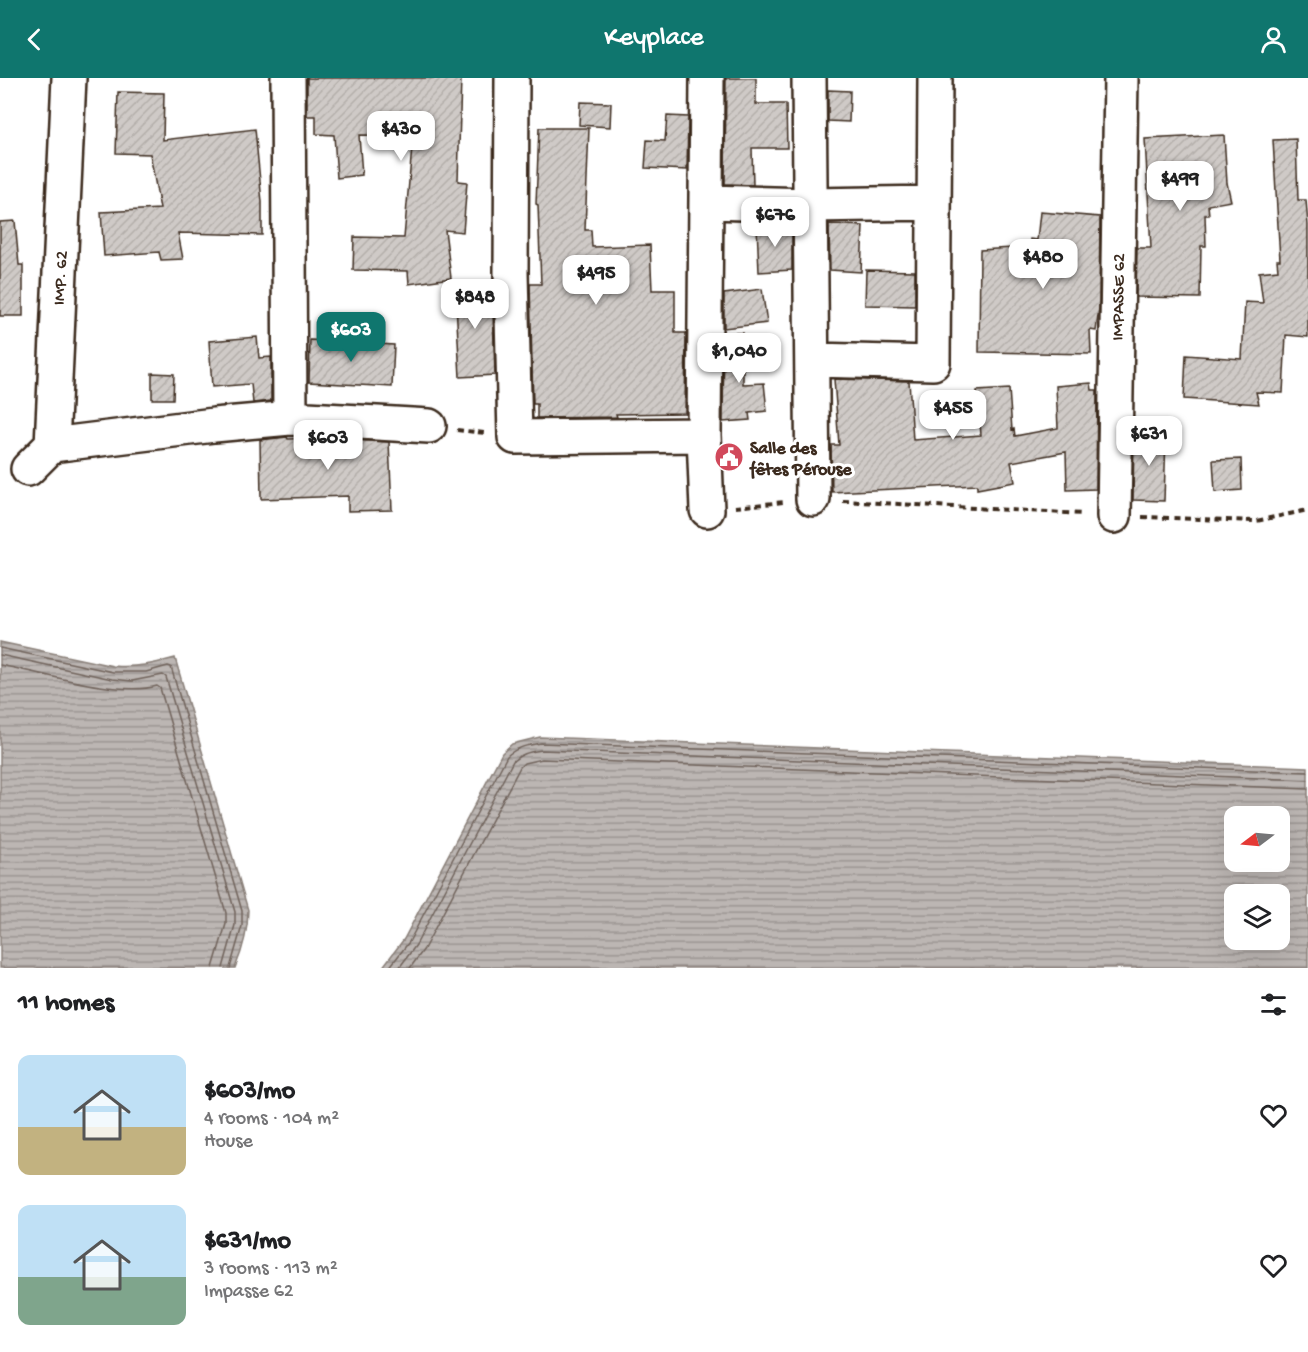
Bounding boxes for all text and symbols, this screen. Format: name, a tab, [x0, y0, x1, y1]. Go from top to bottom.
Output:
icon: back	[18, 23, 51, 56]
text: Keyplace	[604, 23, 704, 55]
icon: person	[1257, 23, 1290, 56]
pin: $430	[365, 111, 437, 162]
text: $430	[381, 119, 421, 142]
pin: $499	[1144, 161, 1216, 212]
text: $499	[1161, 169, 1199, 192]
pin: $676	[739, 197, 811, 248]
text: $676	[755, 205, 795, 228]
pin: $480	[1007, 239, 1079, 290]
text: $480	[1023, 247, 1063, 270]
street label: IMP. 62	[50, 250, 73, 306]
street label: IMPASSE 62	[1108, 253, 1131, 341]
pin: $495	[560, 255, 632, 306]
text: $495	[577, 263, 615, 286]
pin: $848	[439, 279, 511, 330]
text: $848	[455, 287, 495, 310]
pin: $603	[315, 312, 387, 363]
text: $603	[331, 320, 371, 343]
pin: $1,040	[690, 333, 788, 384]
text: $1,040	[711, 341, 767, 364]
pin: $455	[917, 390, 989, 441]
text: $455	[933, 398, 973, 421]
pin: $631	[1113, 416, 1185, 467]
pin: $603	[292, 420, 364, 471]
text: $631	[1130, 424, 1168, 447]
text: $603	[308, 428, 348, 451]
place label: Salle des fêtes Pérouse	[749, 439, 852, 481]
public building icon: Salle des fêtes Pérouse	[713, 441, 745, 473]
north arrow	[1224, 806, 1290, 872]
map controls	[1224, 806, 1290, 950]
button: layers	[1224, 884, 1290, 950]
icon: filters	[1257, 988, 1290, 1021]
text: 11 homes	[18, 989, 114, 1020]
text: $603/mo	[204, 1077, 295, 1108]
icon: home	[66, 1079, 138, 1151]
icon: heart	[1257, 1099, 1290, 1132]
text: 4 rooms · 104 m²	[204, 1108, 339, 1131]
text: House	[204, 1131, 253, 1154]
text: $631/mo	[204, 1227, 291, 1258]
icon: home	[66, 1229, 138, 1301]
icon: heart	[1257, 1249, 1290, 1282]
text: 3 rooms · 113 m²	[204, 1258, 338, 1281]
text: Impasse 62	[204, 1281, 294, 1304]

